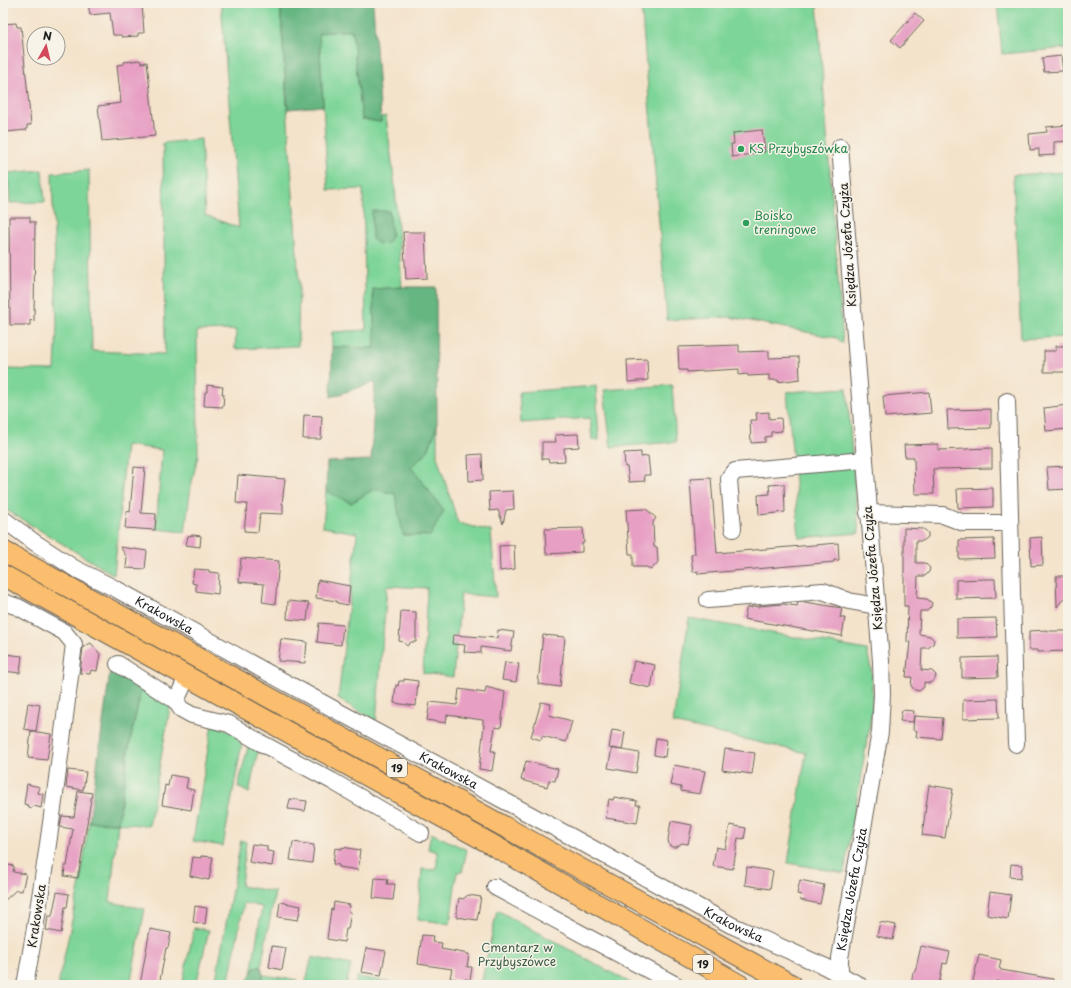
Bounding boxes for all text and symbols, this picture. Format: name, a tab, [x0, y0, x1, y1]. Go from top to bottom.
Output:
north arrow	[26, 26, 66, 66]
text: N	[42, 27, 53, 45]
place label: KS Przybyszówka	[749, 139, 848, 157]
marker: KS Przybyszówka	[736, 144, 746, 154]
street label: Księdza Józefa Czyża	[834, 182, 860, 308]
place label: Boisko treningowe	[754, 206, 816, 238]
marker: Boisko treningowe	[741, 218, 751, 228]
street label: Księdza Józefa Czyża	[858, 505, 886, 631]
street label: Krakowska	[132, 591, 197, 638]
street label: Krakowska	[416, 747, 482, 793]
road number: 19	[387, 759, 407, 777]
street label: Księdza Józefa Czyża	[831, 826, 871, 952]
street label: Krakowska	[22, 882, 50, 949]
street label: Krakowska	[701, 902, 767, 946]
park label: Cmentarz w Przybyszówce	[478, 938, 556, 970]
road number: 19	[693, 955, 713, 973]

